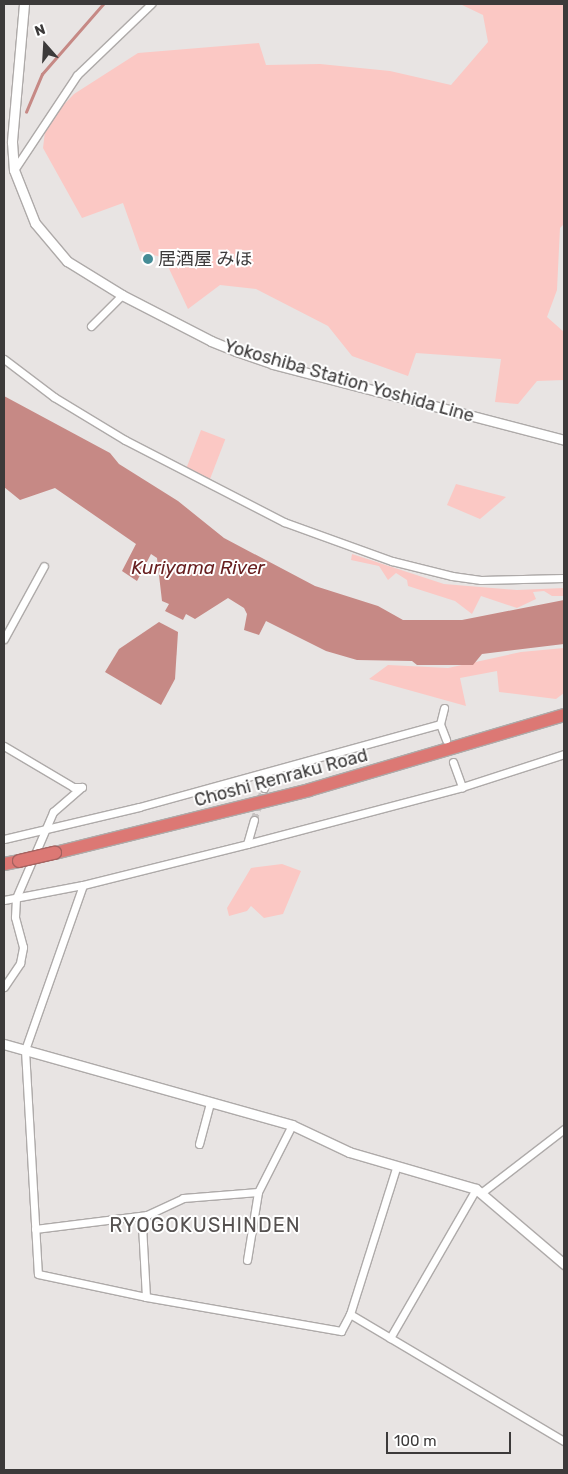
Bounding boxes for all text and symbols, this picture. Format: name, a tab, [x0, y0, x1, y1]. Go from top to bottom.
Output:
north arrow	[20, 20, 70, 70]
text: N	[32, 21, 47, 40]
place label: 居酒屋 みほ	[158, 248, 252, 270]
marker: 居酒屋 みほ	[142, 253, 154, 265]
street label: Yokoshiba Station Yoshida Line	[221, 335, 477, 427]
water label: Kuriyama River	[131, 557, 265, 579]
street label: Choshi Renraku Road	[192, 744, 370, 812]
district label: RYOGOKUSHINDEN	[107, 1213, 303, 1237]
scale bar	[388, 1422, 513, 1454]
text: 100 m	[394, 1432, 436, 1450]

